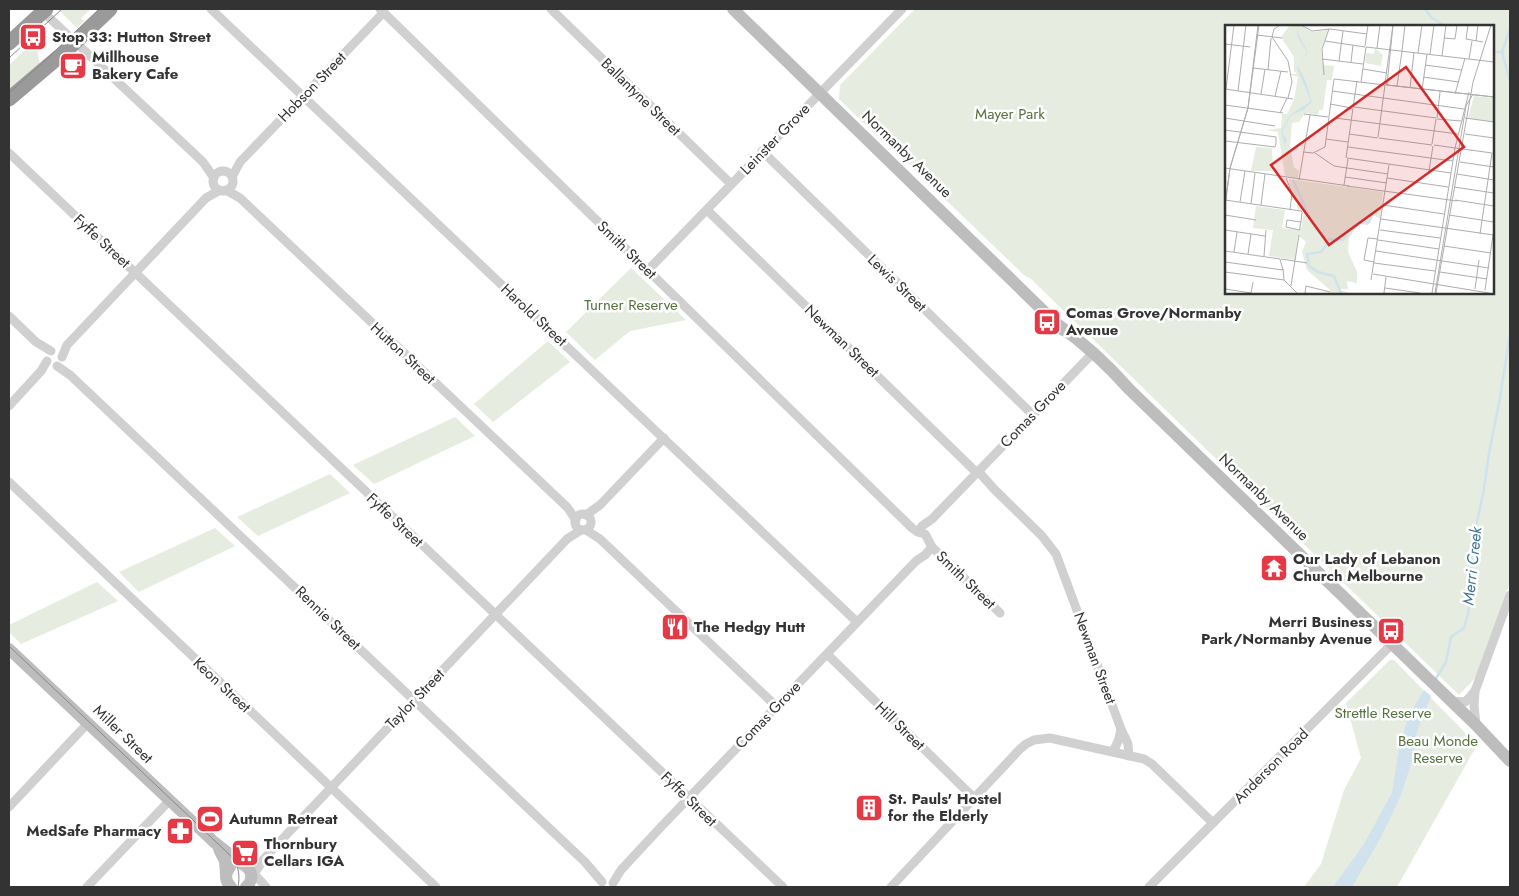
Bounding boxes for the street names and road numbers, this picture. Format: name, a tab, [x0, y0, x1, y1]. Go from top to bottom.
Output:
street label: Hobson Street	[273, 47, 351, 127]
street label: Ballantyne Street	[596, 53, 686, 141]
street label: Leinster Grove	[735, 98, 815, 180]
street label: Normanby Avenue	[857, 105, 957, 203]
street label: Fyffe Street	[69, 209, 136, 273]
street label: Smith Street	[592, 216, 662, 284]
street label: Lewis Street	[862, 249, 932, 317]
street label: Harold Street	[496, 279, 572, 352]
street label: Newman Street	[800, 300, 885, 383]
street label: Hutton Street	[365, 317, 441, 389]
street label: Comas Grove	[995, 375, 1071, 453]
street label: Normanby Avenue	[1214, 448, 1314, 546]
street label: Fyffe Street	[362, 488, 429, 552]
street label: Smith Street	[931, 546, 1001, 614]
street label: Rennie Street	[290, 581, 366, 655]
street label: Newman Street	[1068, 609, 1122, 707]
street label: Keon Street	[188, 652, 256, 718]
street label: Taylor Street	[381, 664, 450, 734]
street label: Comas Grove	[730, 676, 806, 754]
street label: Hill Street	[870, 697, 930, 756]
street label: Miller Street	[88, 700, 158, 769]
street label: Anderson Road	[1229, 724, 1313, 808]
street label: Fyffe Street	[656, 767, 722, 832]

